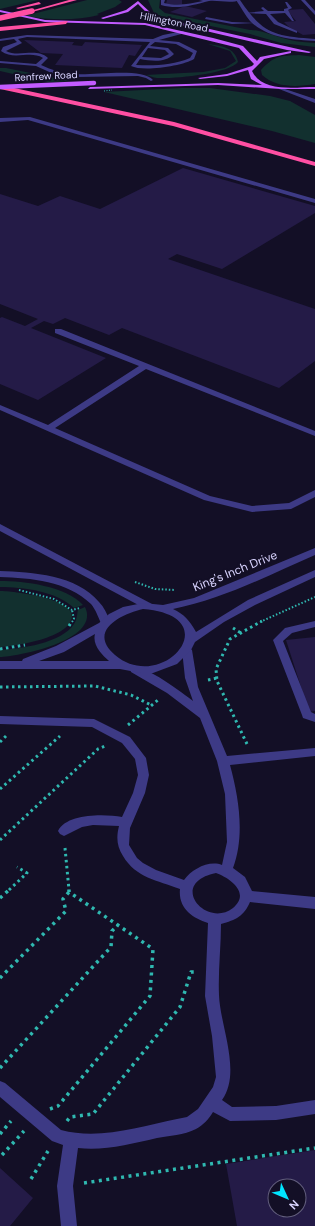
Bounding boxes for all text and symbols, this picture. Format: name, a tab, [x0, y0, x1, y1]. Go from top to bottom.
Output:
street label: Hillington Road	[139, 9, 209, 35]
street label: Renfrew Road	[14, 68, 78, 84]
street label: King's Inch Drive	[190, 547, 280, 595]
north arrow	[267, 1178, 307, 1218]
text: N	[286, 1197, 302, 1213]

